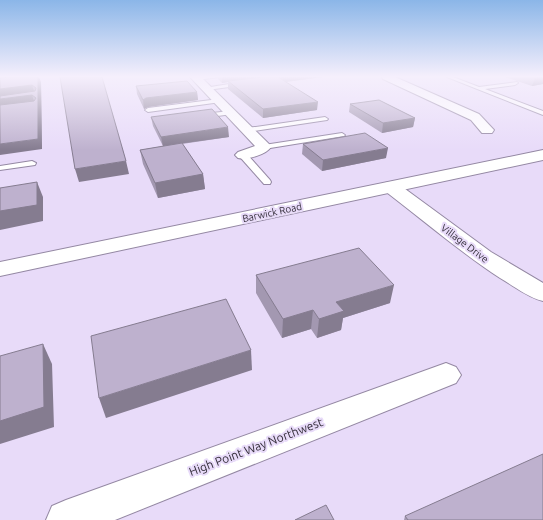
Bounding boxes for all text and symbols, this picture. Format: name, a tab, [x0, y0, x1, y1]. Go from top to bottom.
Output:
street label: Barwick Road	[241, 201, 303, 224]
street label: Village Drive	[439, 222, 491, 265]
street label: High Point Way Northwest	[187, 415, 325, 478]

